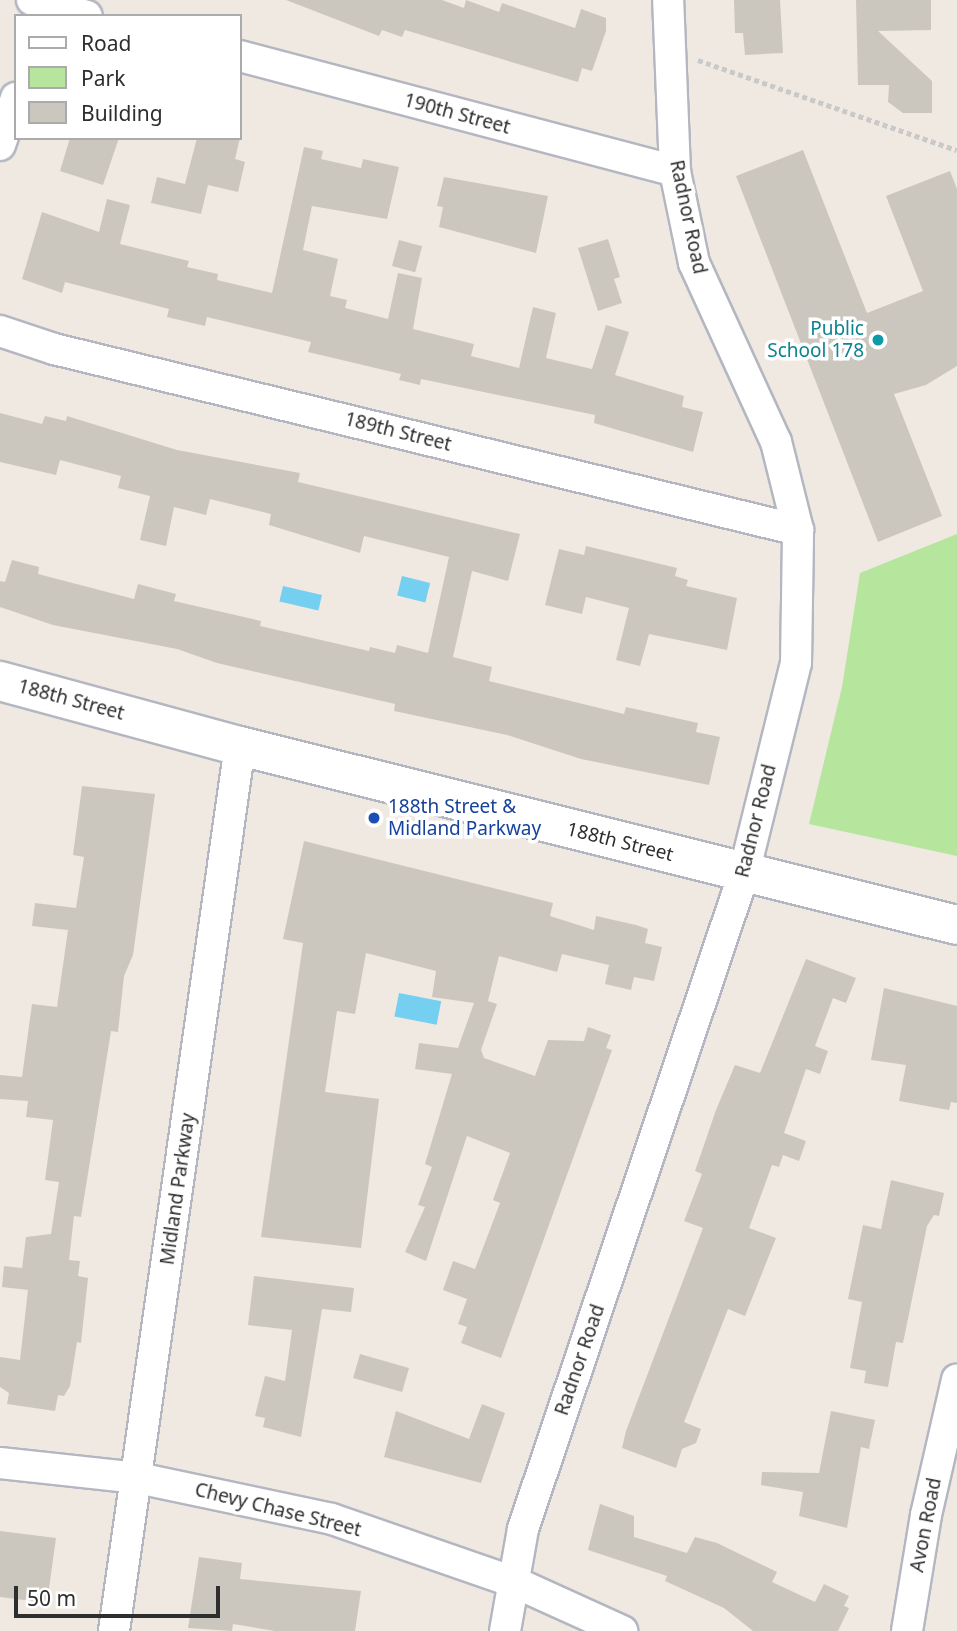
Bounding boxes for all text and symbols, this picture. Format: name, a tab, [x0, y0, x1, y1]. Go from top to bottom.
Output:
legend	[14, 14, 242, 140]
text: Road	[81, 29, 131, 57]
text: Park	[81, 64, 125, 92]
street label: 190th Street	[401, 89, 513, 139]
text: Building	[81, 99, 163, 127]
street label: Radnor Road	[665, 158, 711, 276]
place label: Public School 178	[767, 318, 864, 362]
marker: Public School 178	[870, 332, 886, 348]
street label: 189th Street	[342, 408, 454, 456]
street label: 188th Street	[15, 675, 127, 725]
street label: Radnor Road	[731, 762, 781, 880]
place label: 188th Street & Midland Parkway	[388, 796, 541, 840]
marker: 188th Street & Midland Parkway	[366, 810, 382, 826]
street label: 188th Street	[564, 818, 676, 866]
street label: Midland Parkway	[156, 1112, 200, 1266]
street label: Radnor Road	[550, 1302, 610, 1418]
street label: Avon Road	[906, 1476, 946, 1574]
street label: Chevy Chase Street	[192, 1478, 364, 1542]
scale bar	[18, 1572, 224, 1616]
text: 50 m	[27, 1584, 76, 1612]

